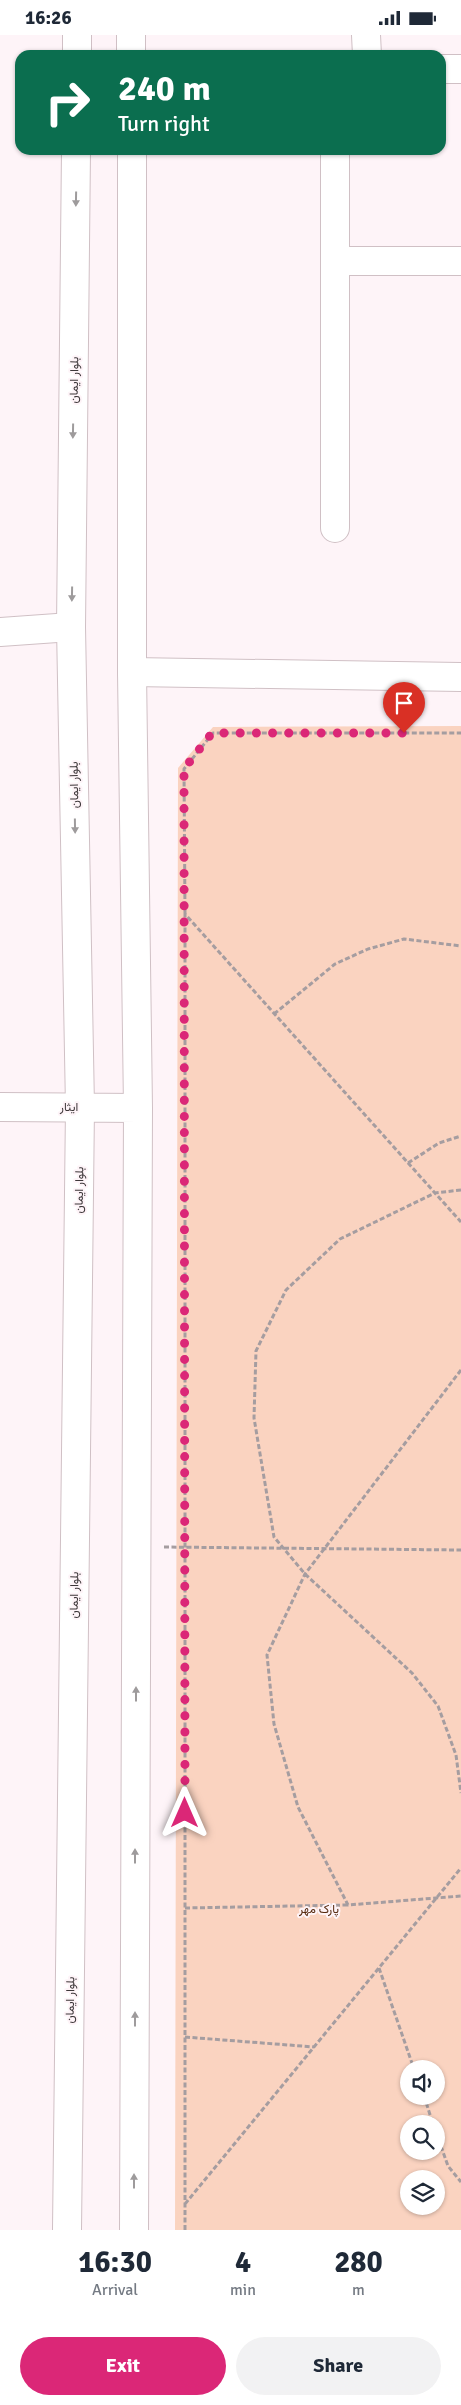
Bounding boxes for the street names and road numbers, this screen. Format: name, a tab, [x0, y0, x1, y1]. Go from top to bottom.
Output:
street label: بلوار ایمان	[67, 356, 82, 404]
street label: بلوار ایمان	[67, 761, 82, 809]
street label: ایثار	[59, 1100, 78, 1115]
street label: بلوار ایمان	[72, 1166, 87, 1214]
street label: بلوار ایمان	[67, 1571, 82, 1619]
street label: بلوار ایمان	[63, 1976, 78, 2024]

